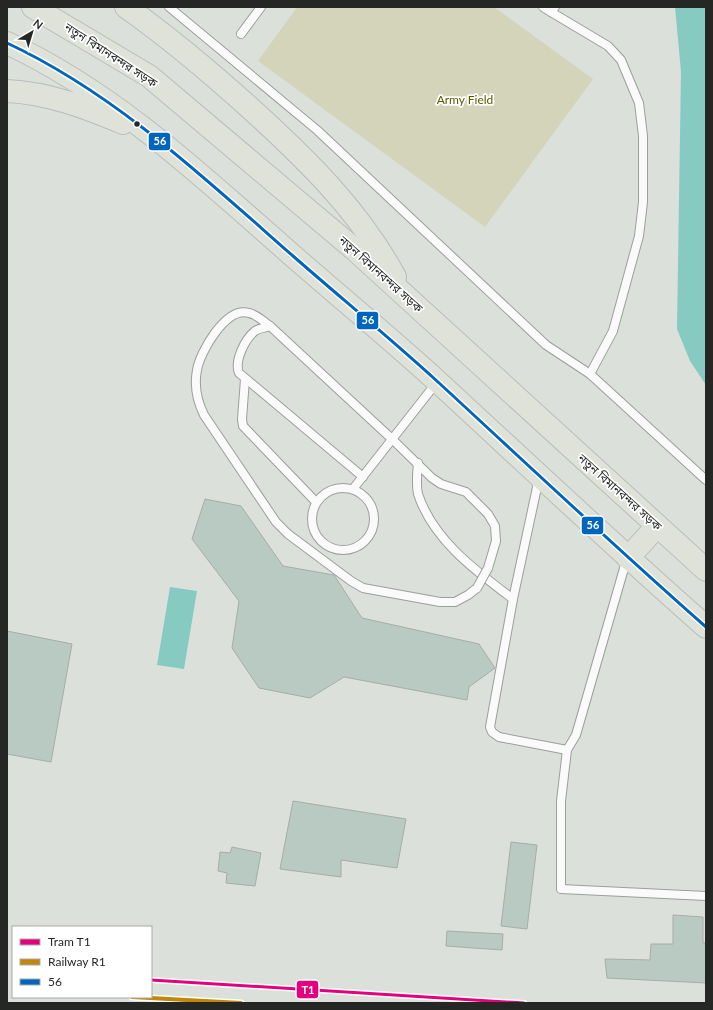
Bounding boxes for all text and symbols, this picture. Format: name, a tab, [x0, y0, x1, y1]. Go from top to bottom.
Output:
north arrow	[12, 12, 52, 52]
text: N	[31, 16, 46, 31]
street label: নতুন বিমানবন্দর সড়ক	[60, 19, 160, 92]
park label: Army Field	[437, 92, 493, 107]
unlabelled marker	[132, 119, 142, 129]
line badge: 56	[148, 132, 171, 151]
text: 56	[154, 134, 167, 147]
street label: নতুন বিমানবন্দর সড়ক	[334, 232, 426, 317]
line badge: 56	[356, 311, 379, 330]
text: 56	[362, 313, 375, 326]
street label: নতুন বিমানবন্দর সড়ক	[573, 450, 665, 535]
line badge: 56	[581, 516, 604, 535]
text: 56	[587, 518, 600, 531]
legend	[12, 926, 152, 998]
text: Tram T1	[48, 934, 91, 949]
text: Railway R1	[48, 954, 106, 969]
text: 56	[48, 974, 62, 989]
line badge: T1	[296, 980, 319, 999]
text: T1	[302, 983, 314, 996]

